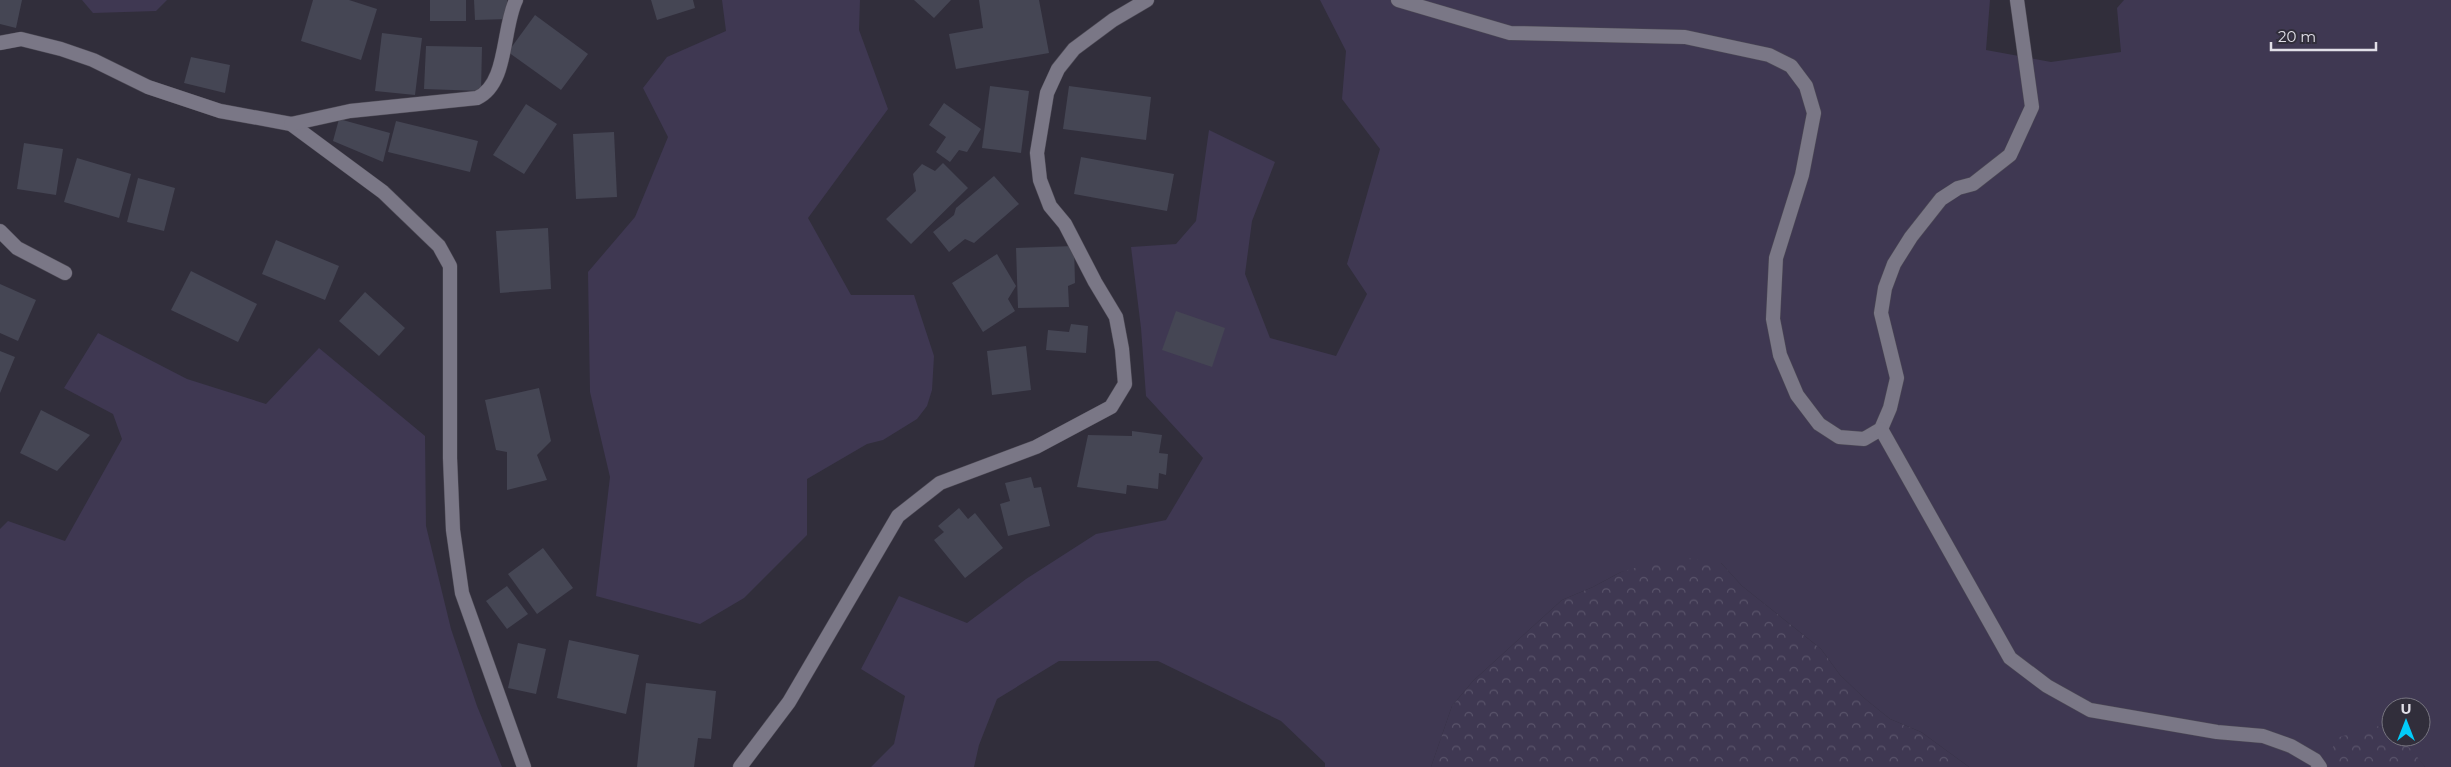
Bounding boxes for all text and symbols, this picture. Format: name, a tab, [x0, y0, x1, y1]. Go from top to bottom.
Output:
scale bar	[2271, 20, 2376, 52]
text: 20 m	[2278, 27, 2316, 46]
north arrow	[2381, 697, 2431, 747]
text: U	[2400, 700, 2412, 718]

